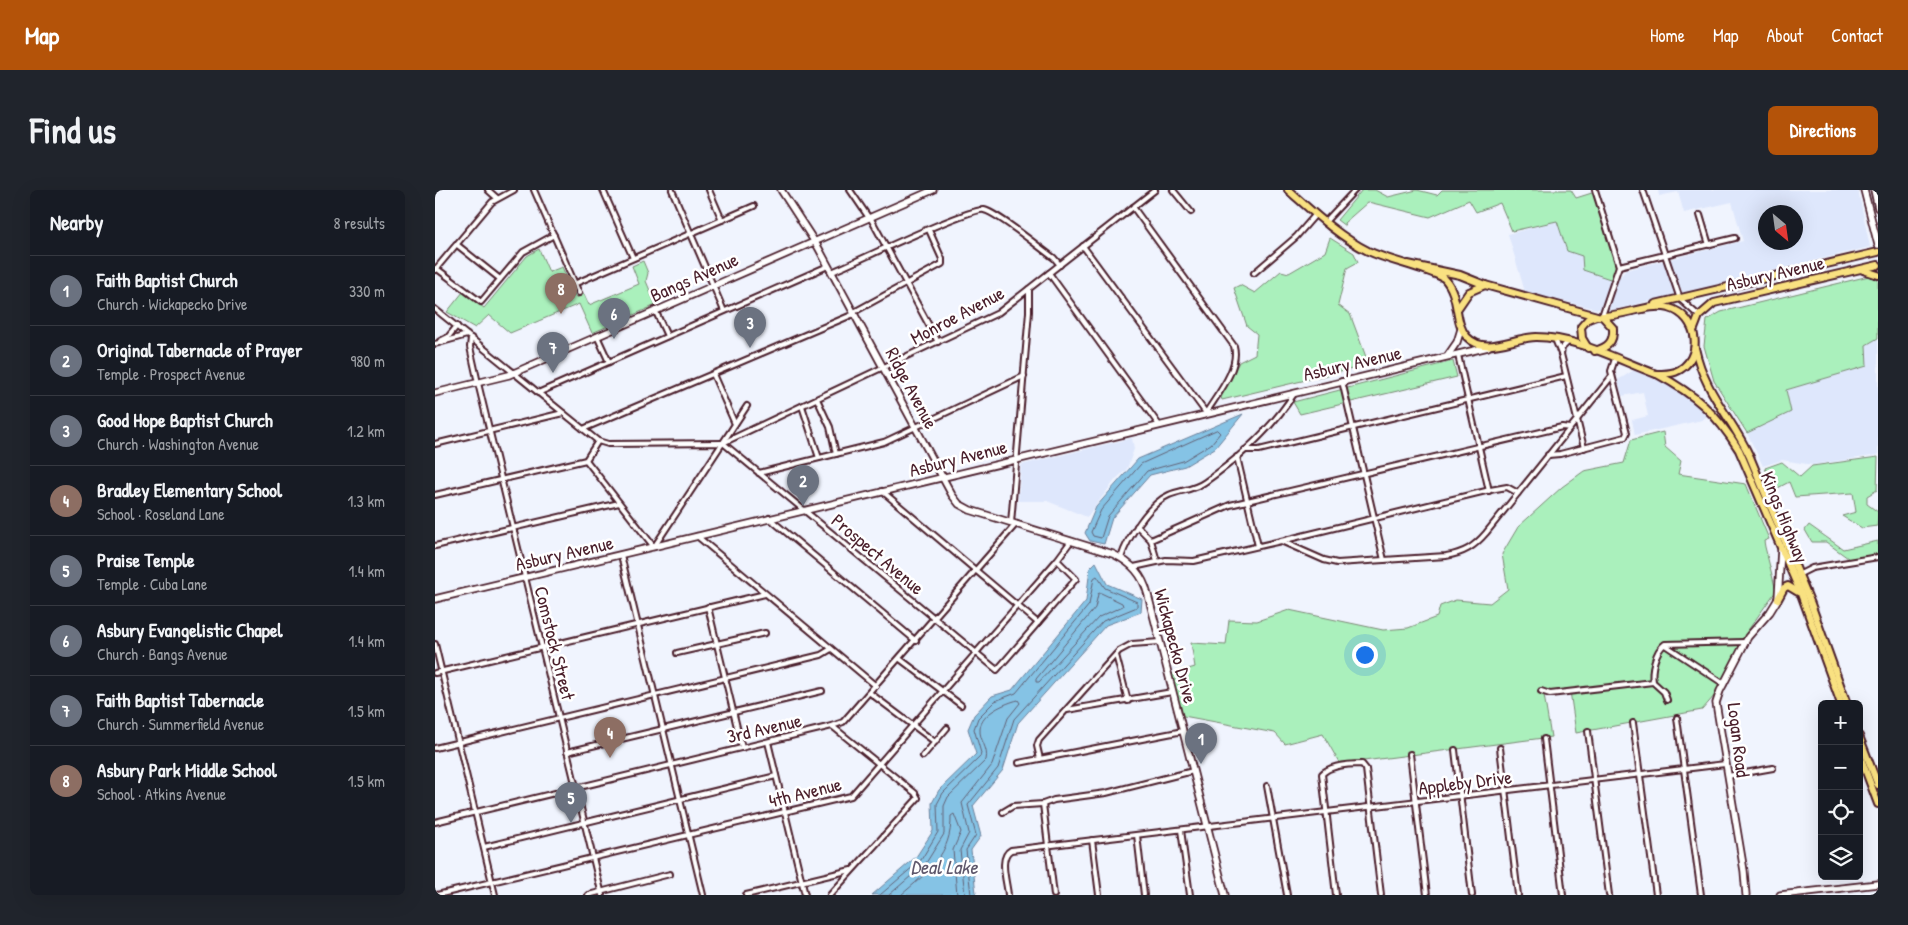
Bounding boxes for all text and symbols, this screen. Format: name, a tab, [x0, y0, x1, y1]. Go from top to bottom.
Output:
text: Map	[25, 19, 59, 51]
text: Home	[1650, 23, 1685, 48]
text: Map	[1713, 23, 1738, 48]
text: About	[1766, 23, 1803, 48]
text: Contact	[1831, 23, 1883, 48]
button: Directions	[1768, 106, 1878, 155]
text: Find us	[30, 107, 116, 154]
north arrow	[1758, 205, 1803, 250]
text: Nearby	[50, 208, 103, 237]
text: 8 results	[333, 212, 385, 234]
street label: Bangs Avenue	[646, 246, 743, 308]
street label: Asbury Avenue	[1723, 249, 1827, 297]
text: Faith Baptist Church	[97, 267, 238, 293]
pin: 8	[545, 273, 577, 314]
street label: Monroe Avenue	[906, 279, 1009, 351]
text: 1	[63, 280, 69, 302]
text: 330 m	[349, 280, 385, 302]
text: Church · Wickapecko Drive	[97, 293, 247, 315]
pin: 6	[598, 298, 630, 339]
pin: 3	[734, 307, 766, 348]
pin: 7	[537, 332, 569, 373]
text: Original Tabernacle of Prayer	[97, 337, 302, 363]
street label: Asbury Avenue	[1300, 339, 1404, 387]
street label: Ridge Avenue	[880, 343, 945, 434]
text: 2	[62, 350, 70, 372]
text: 980 m	[350, 350, 385, 372]
text: Temple · Prospect Avenue	[97, 363, 245, 385]
text: Good Hope Baptist Church	[97, 407, 273, 433]
text: 3	[62, 420, 70, 442]
text: 1.2 km	[347, 420, 385, 442]
text: Church · Washington Avenue	[97, 433, 259, 455]
street label: Asbury Avenue	[906, 433, 1010, 483]
pin: 2	[787, 465, 819, 506]
street label: Kings Highway	[1755, 467, 1815, 567]
text: Bradley Elementary School	[97, 477, 282, 503]
text: 4	[63, 490, 69, 512]
text: 1.3 km	[347, 490, 385, 512]
text: School · Roseland Lane	[97, 503, 225, 525]
street label: Prospect Avenue	[826, 508, 930, 601]
street label: Asbury Avenue	[512, 529, 616, 577]
text: Praise Temple	[97, 547, 195, 573]
text: 5	[63, 560, 69, 582]
text: 1.4 km	[349, 560, 385, 582]
text: Temple · Cuba Lane	[97, 573, 207, 595]
street label: Comstock Street	[528, 583, 582, 703]
street label: Wickapecko Drive	[1148, 586, 1204, 706]
text: Asbury Evangelistic Chapel	[97, 617, 283, 643]
text: 6	[63, 630, 69, 652]
text: 1.4 km	[349, 630, 385, 652]
your location	[1352, 642, 1378, 668]
text: Church · Bangs Avenue	[97, 643, 228, 665]
text: Faith Baptist Tabernacle	[97, 687, 264, 713]
text: 7	[62, 700, 70, 722]
text: 1.5 km	[348, 700, 385, 722]
map controls	[1818, 700, 1863, 880]
button: +	[1818, 700, 1863, 745]
street label: Logan Road	[1722, 701, 1757, 779]
street label: 3rd Avenue	[724, 707, 804, 749]
text: Church · Summerfield Avenue	[97, 713, 264, 735]
pin: 4	[594, 717, 626, 758]
pin: 1	[1185, 723, 1217, 764]
button: −	[1818, 745, 1863, 790]
text: Asbury Park Middle School	[97, 757, 277, 783]
street label: Appleby Drive	[1417, 763, 1514, 801]
text: 8	[63, 770, 69, 792]
text: 1.5 km	[348, 770, 385, 792]
street label: 4th Avenue	[766, 770, 845, 814]
pin: 5	[555, 782, 587, 823]
text: School · Atkins Avenue	[97, 783, 226, 805]
button: locate	[1818, 790, 1863, 835]
button: layers	[1818, 835, 1863, 880]
water label: Deal Lake	[911, 853, 978, 880]

